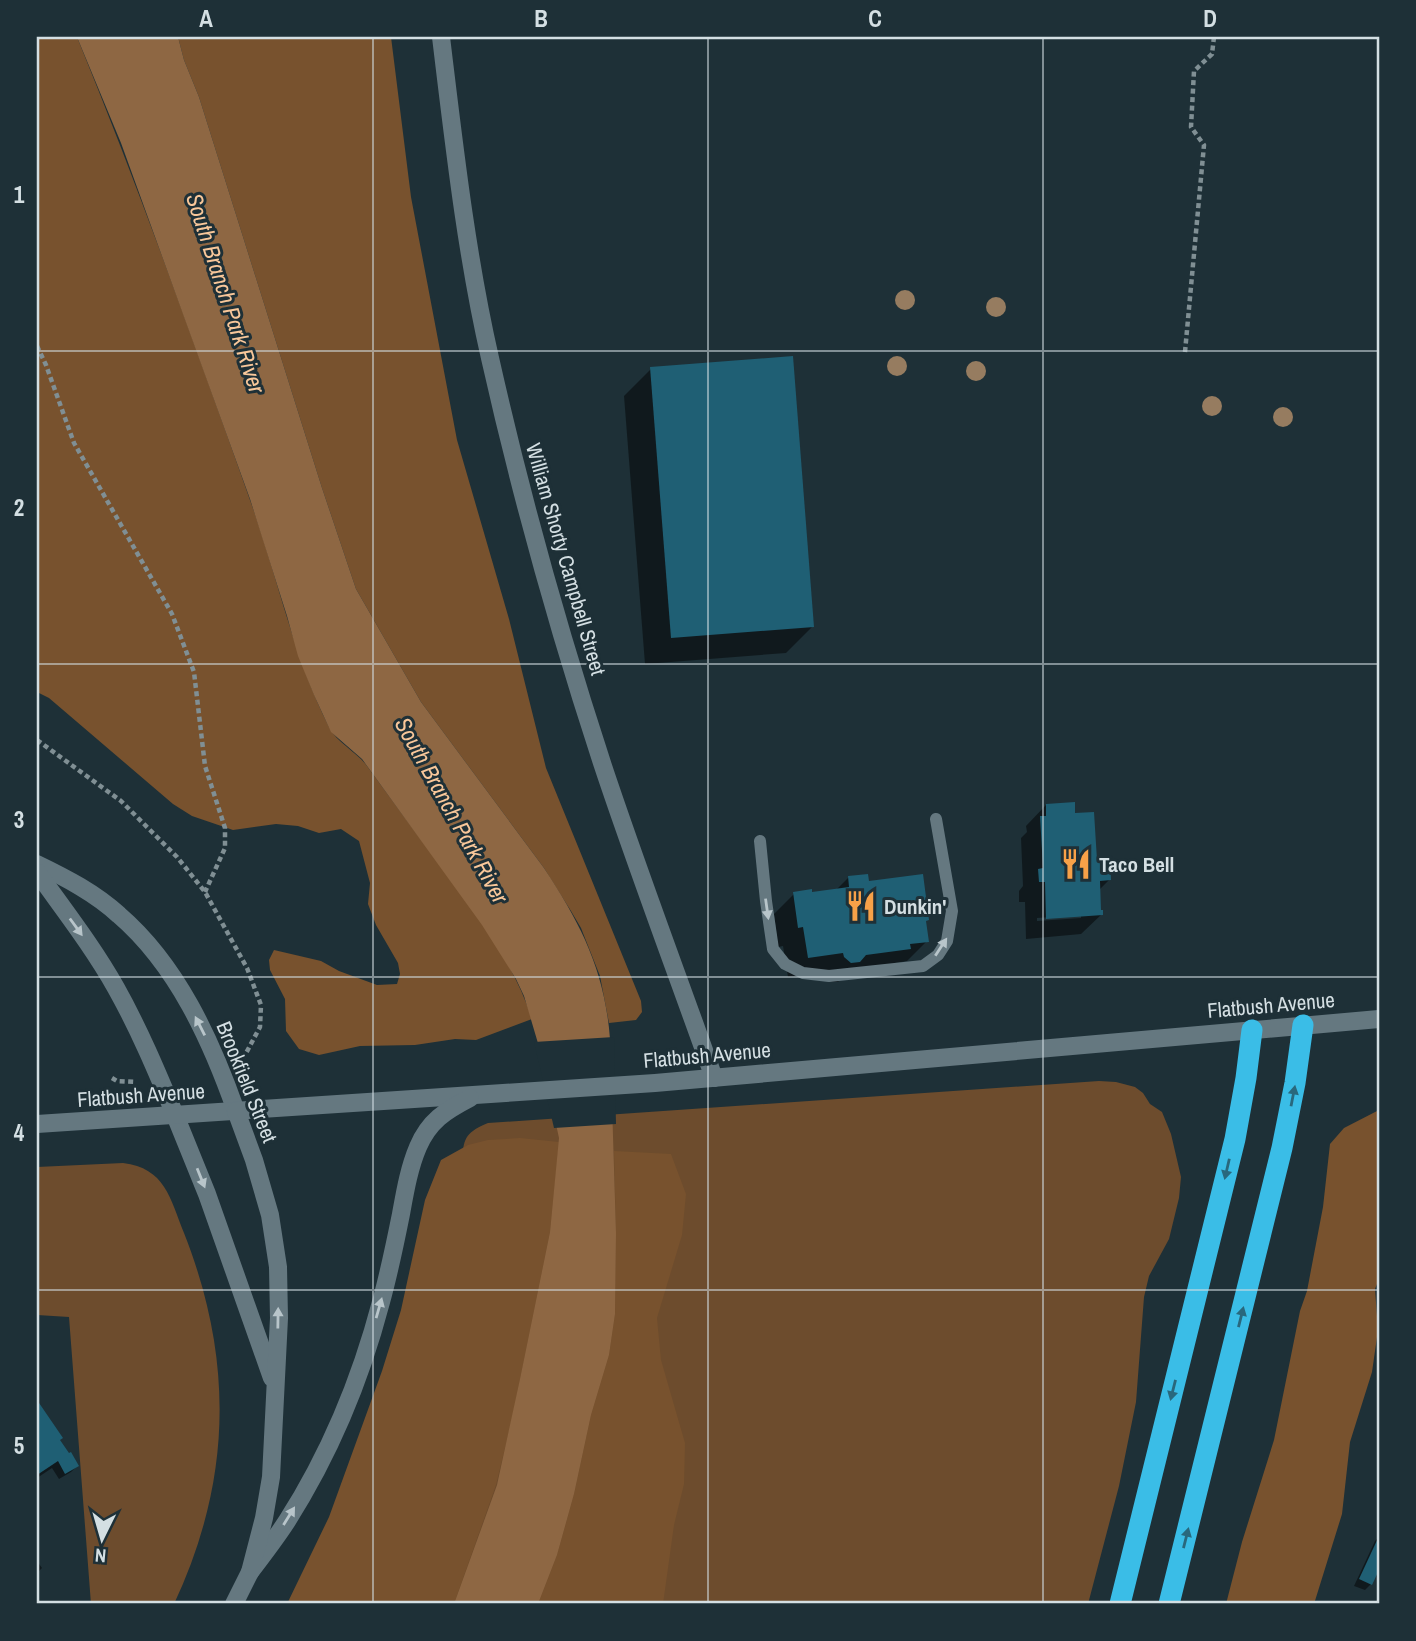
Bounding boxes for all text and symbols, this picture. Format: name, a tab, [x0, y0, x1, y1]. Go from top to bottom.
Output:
text: A	[199, 3, 213, 34]
text: B	[534, 3, 548, 34]
text: C	[868, 3, 882, 34]
text: D	[1203, 3, 1217, 34]
text: 1	[14, 179, 25, 210]
water label: South Branch Park River	[179, 189, 273, 398]
street label: William Shorty Campbell Street	[519, 440, 613, 679]
text: 2	[14, 492, 24, 523]
water label: South Branch Park River	[388, 711, 516, 909]
text: 3	[14, 804, 24, 835]
restaurant icon: Taco Bell	[1059, 847, 1093, 881]
place label: Taco Bell	[1099, 850, 1174, 879]
restaurant icon: Dunkin'	[844, 889, 878, 923]
place label: Dunkin'	[884, 892, 946, 921]
one-way arrow	[762, 898, 773, 920]
one-way arrow	[69, 918, 83, 936]
one-way arrow	[934, 938, 948, 956]
street label: Flatbush Avenue	[1206, 985, 1336, 1025]
one-way arrow	[194, 1016, 205, 1036]
street label: Brookfield Street	[210, 1017, 285, 1147]
street label: Flatbush Avenue	[642, 1035, 772, 1075]
street label: Flatbush Avenue	[76, 1076, 206, 1114]
one-way arrow	[1287, 1085, 1298, 1107]
text: 4	[14, 1117, 25, 1148]
one-way arrow	[1221, 1158, 1232, 1180]
one-way arrow	[196, 1168, 207, 1189]
one-way arrow	[374, 1297, 384, 1318]
one-way arrow	[1235, 1306, 1246, 1328]
one-way arrow	[273, 1307, 284, 1329]
one-way arrow	[1167, 1379, 1178, 1401]
text: 5	[14, 1430, 24, 1461]
north arrow	[66, 1504, 136, 1574]
one-way arrow	[283, 1507, 296, 1526]
one-way arrow	[1181, 1527, 1192, 1549]
text: N	[94, 1542, 107, 1569]

